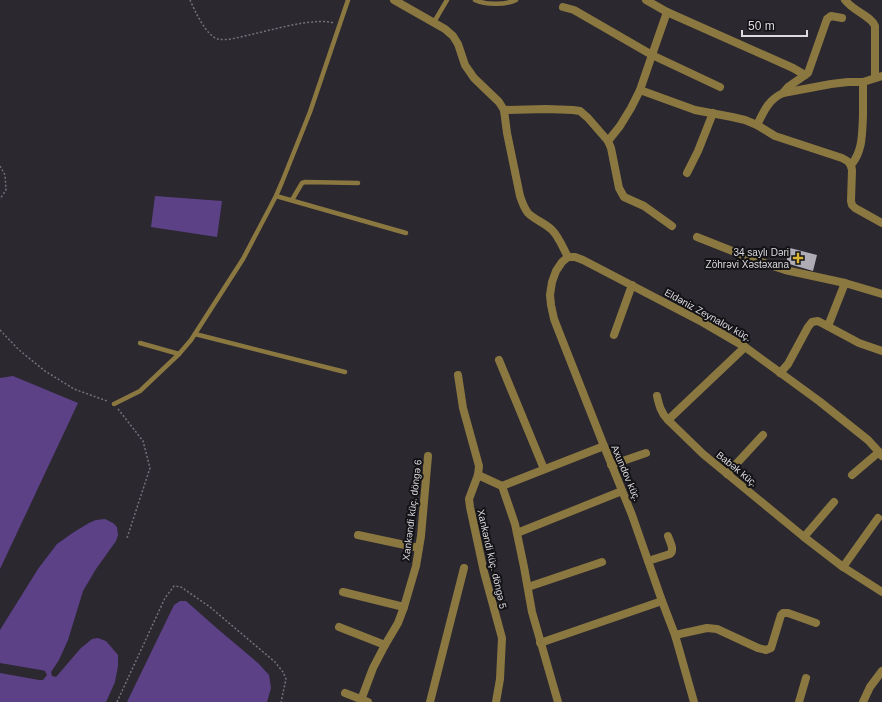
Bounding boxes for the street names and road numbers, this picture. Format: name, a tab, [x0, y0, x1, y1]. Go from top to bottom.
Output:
street label: Eldəniz Zeynalov küç.	[663, 287, 753, 343]
street label: Axundov küç.	[609, 443, 643, 503]
street label: Babək küç.	[714, 449, 760, 489]
street label: Xankəndi küç. döngə 6	[400, 458, 424, 561]
street label: Xankəndi küç. döngə 5	[475, 508, 509, 610]

